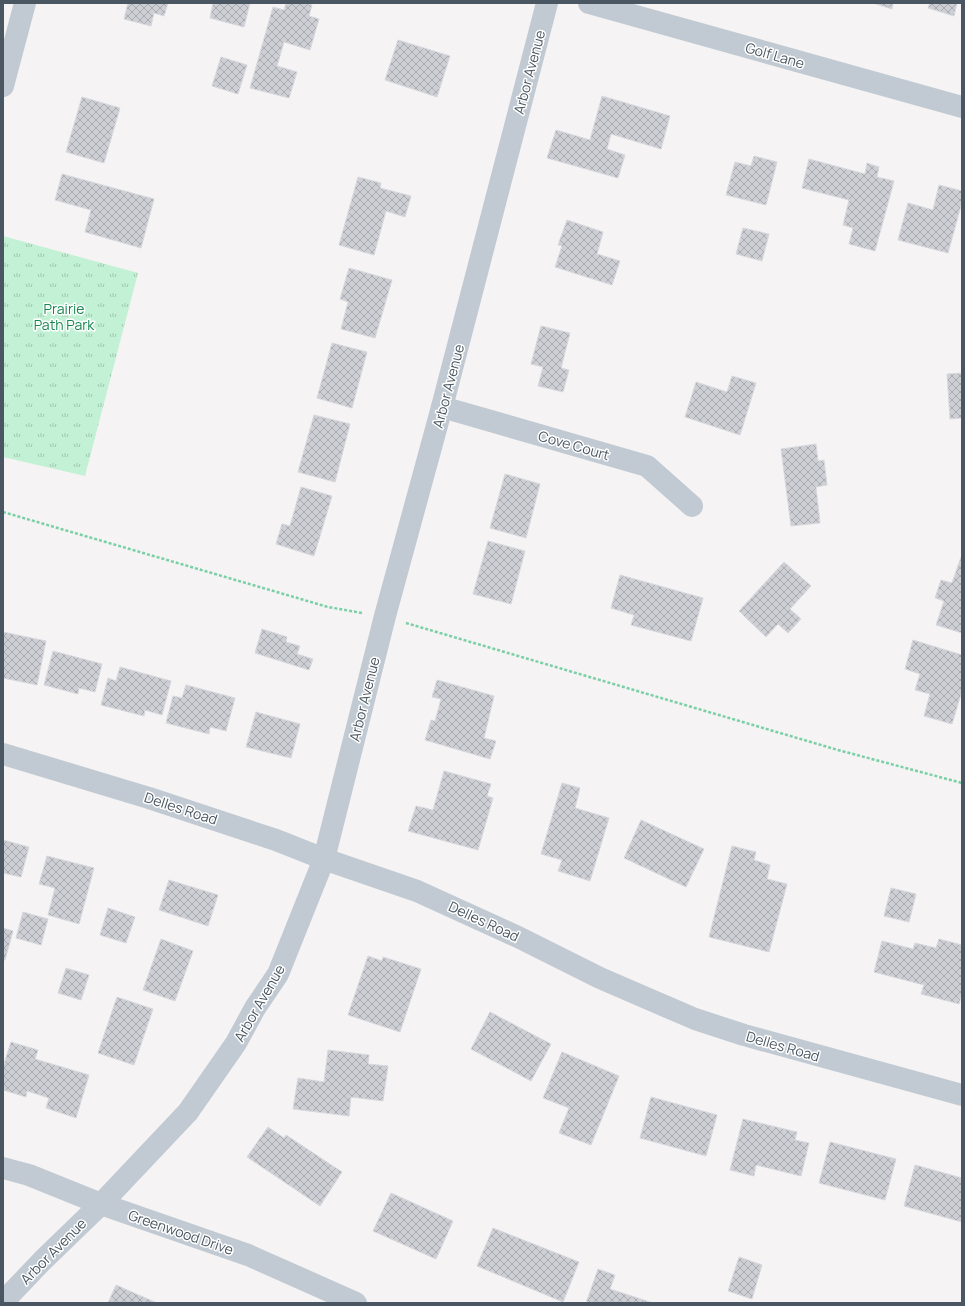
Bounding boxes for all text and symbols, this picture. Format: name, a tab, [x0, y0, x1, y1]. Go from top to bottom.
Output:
street label: Arbor Avenue	[509, 28, 549, 116]
street label: Golf Lane	[743, 38, 807, 72]
park label: Prairie Path Park	[34, 299, 95, 334]
street label: Arbor Avenue	[428, 342, 468, 430]
street label: Cove Court	[536, 426, 612, 464]
street label: Arbor Avenue	[344, 655, 384, 743]
street label: Delles Road	[142, 787, 220, 829]
street label: Delles Road	[446, 896, 522, 946]
street label: Arbor Avenue	[229, 961, 289, 1045]
street label: Delles Road	[744, 1026, 822, 1066]
street label: Greenwood Drive	[126, 1205, 236, 1259]
street label: Arbor Avenue	[16, 1214, 90, 1288]

